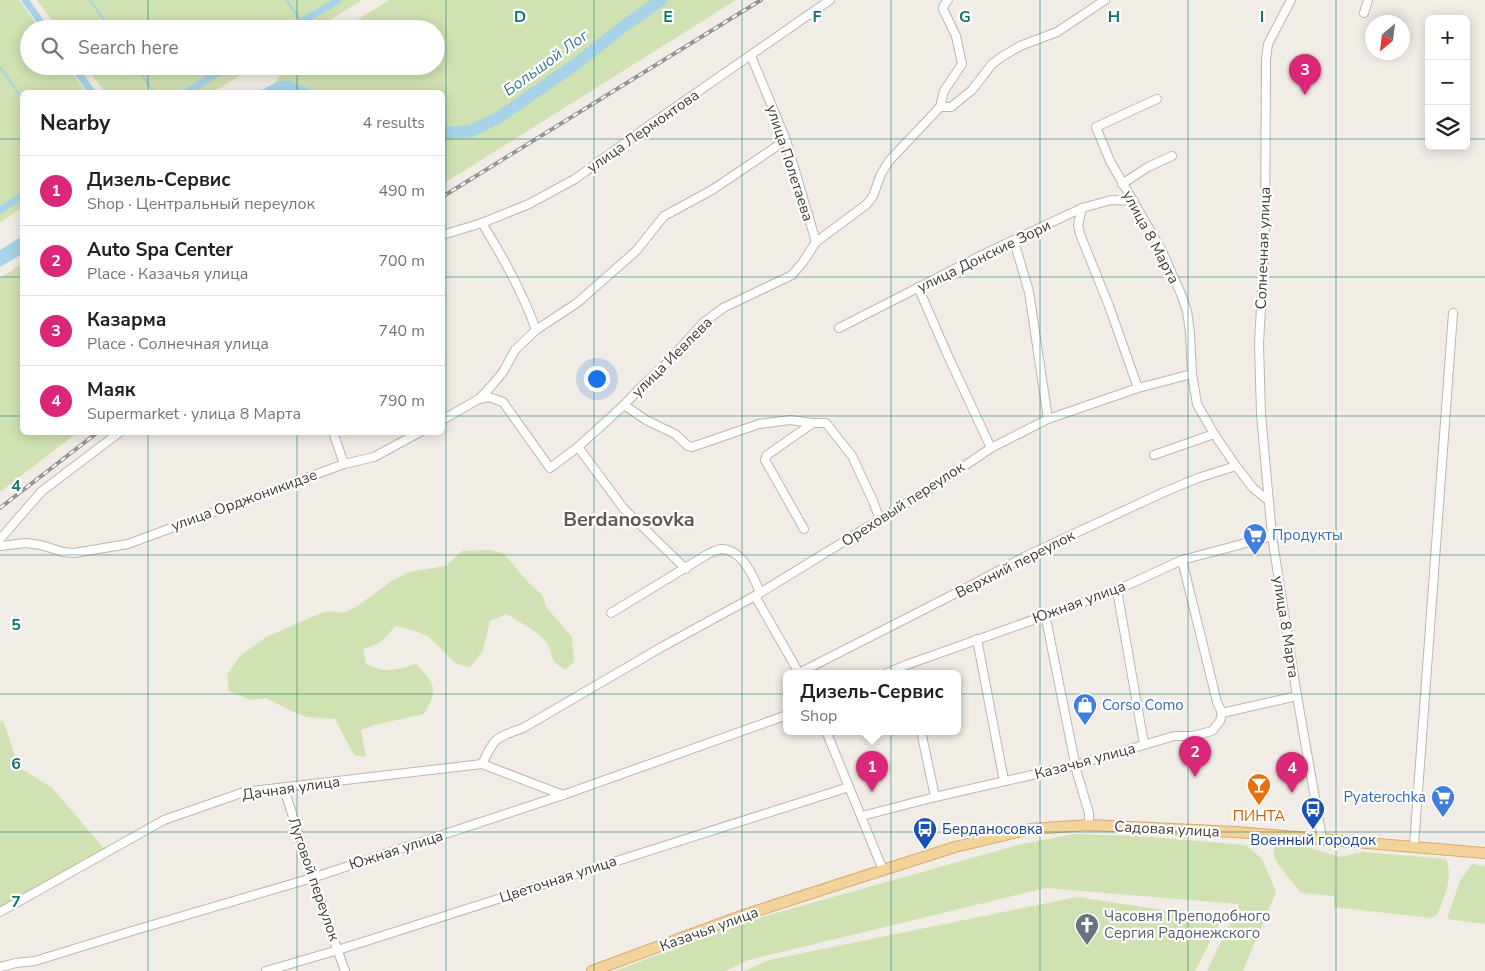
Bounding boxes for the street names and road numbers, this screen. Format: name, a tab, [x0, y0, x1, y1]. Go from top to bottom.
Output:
street label: улица Лермонтова	[583, 85, 703, 177]
street label: улица Полетаева	[762, 102, 818, 224]
street label: Солнечная улица	[1251, 186, 1275, 310]
street label: улица 8 Марта	[1118, 187, 1184, 287]
street label: улица Донские Зори	[914, 215, 1054, 297]
street label: улица Иевлева	[627, 312, 717, 402]
street label: Ореховый переулок	[838, 457, 968, 551]
street label: улица Орджоникидзе	[168, 464, 320, 536]
street label: Верхний переулок	[952, 525, 1078, 603]
street label: улица 8 Марта	[1268, 575, 1304, 679]
street label: Южная улица	[1030, 576, 1128, 628]
street label: Казачья улица	[1032, 738, 1138, 784]
street label: Дачная улица	[241, 771, 341, 805]
street label: Луговой переулок	[283, 815, 345, 944]
street label: Садовая улица	[1114, 816, 1220, 842]
street label: Южная улица	[346, 825, 446, 875]
street label: Цветочная улица	[497, 851, 619, 907]
street label: Казачья улица	[657, 902, 761, 956]

